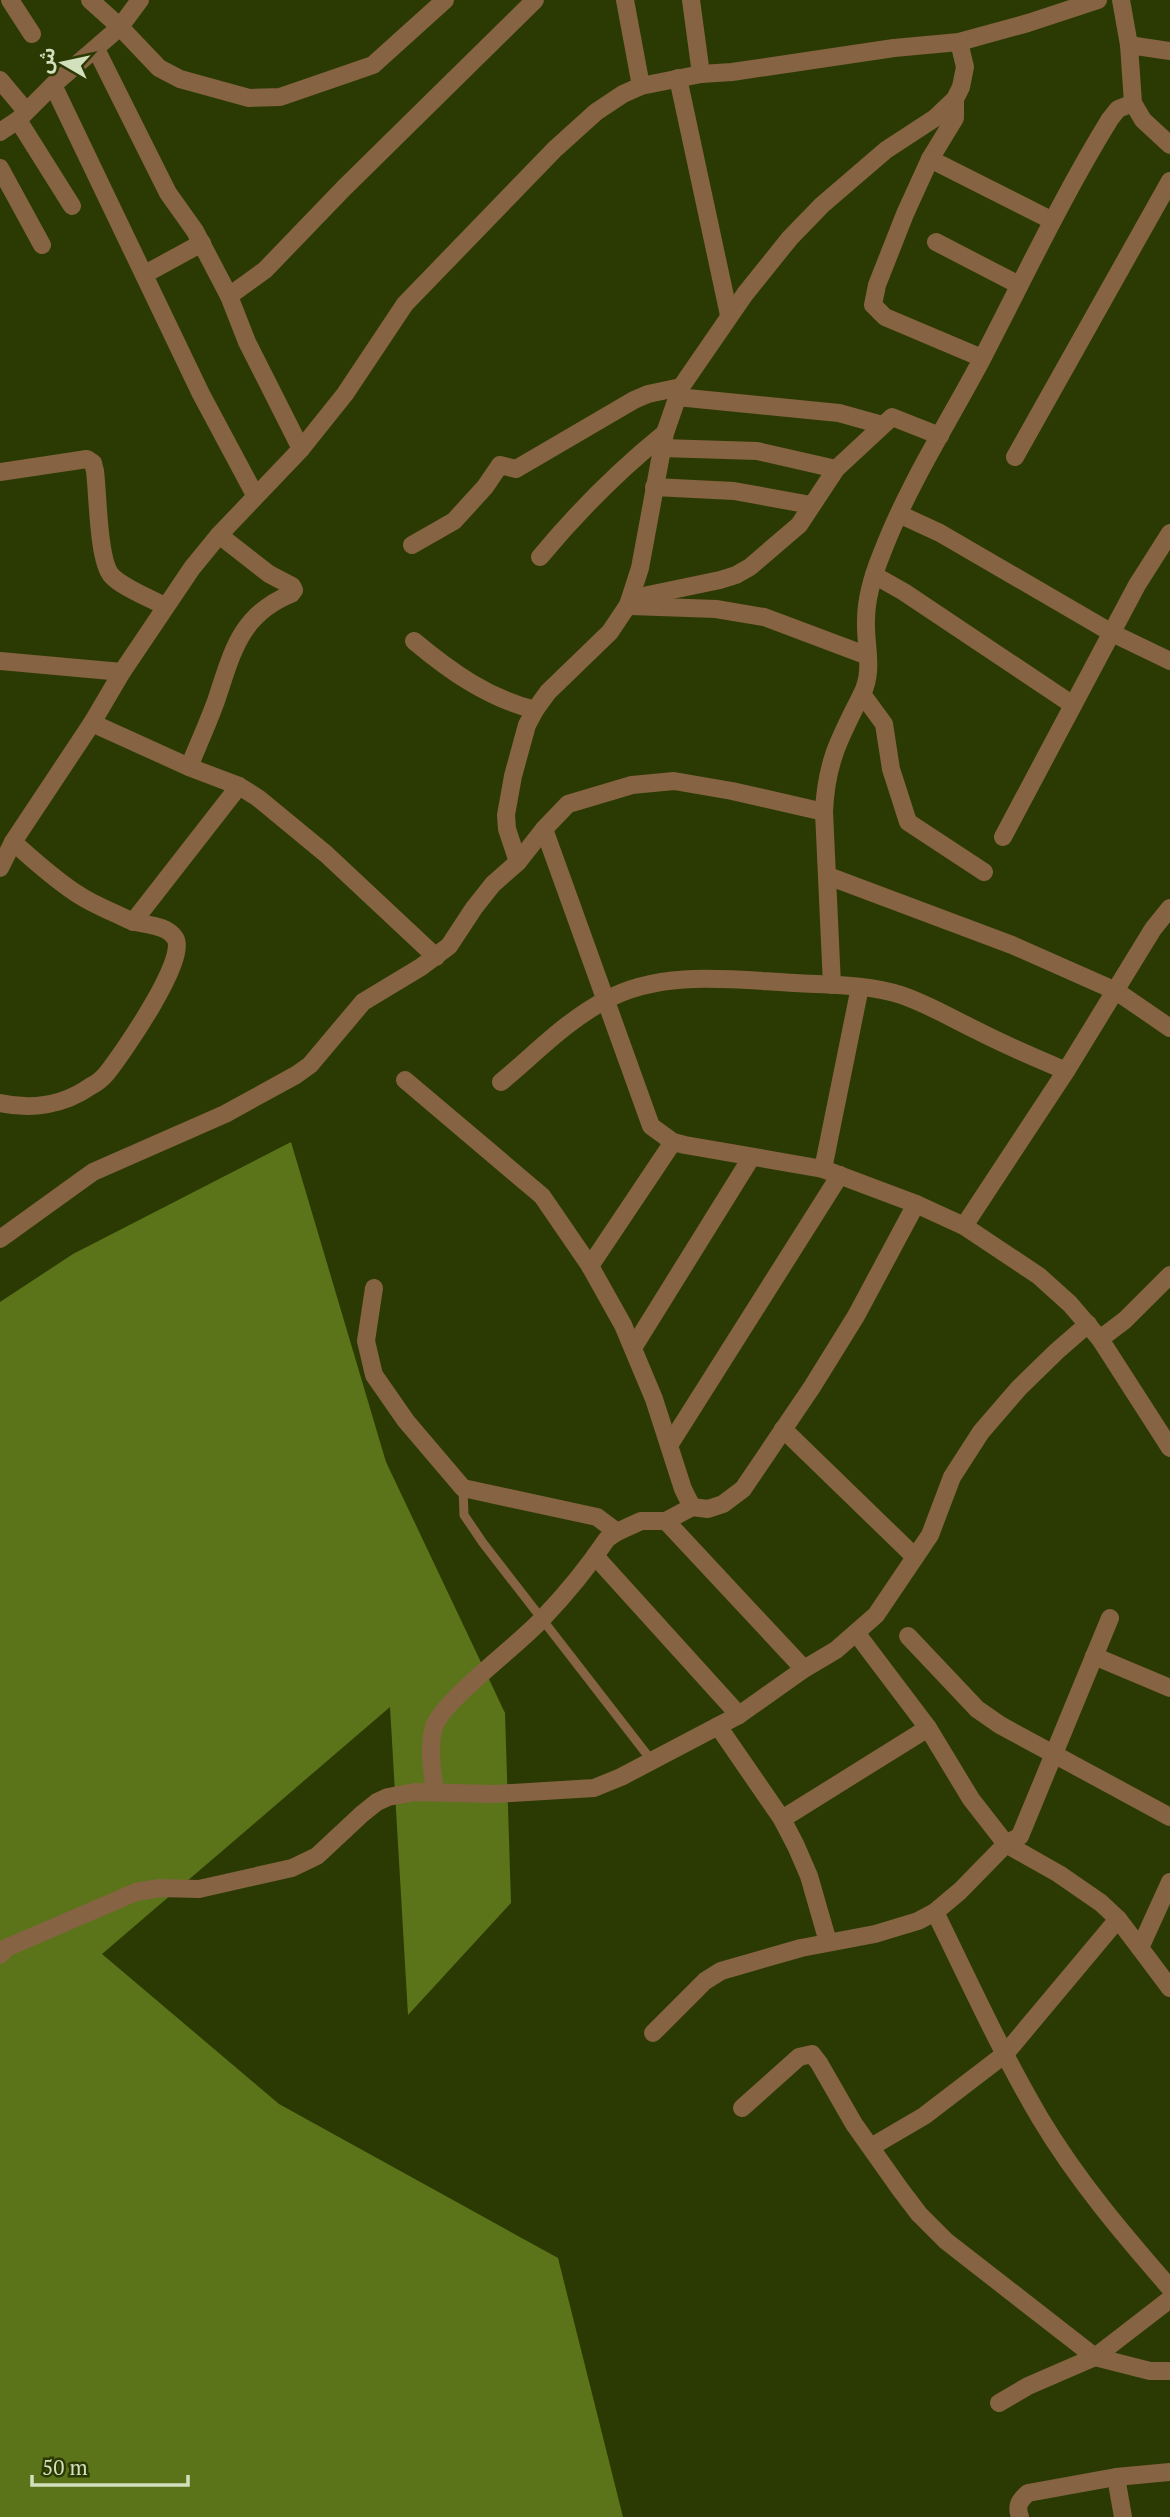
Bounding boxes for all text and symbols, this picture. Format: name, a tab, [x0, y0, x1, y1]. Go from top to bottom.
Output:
north arrow	[28, 28, 98, 98]
text: ش	[31, 45, 60, 75]
scale bar	[32, 2444, 187, 2488]
text: 50 m	[42, 2453, 88, 2481]

